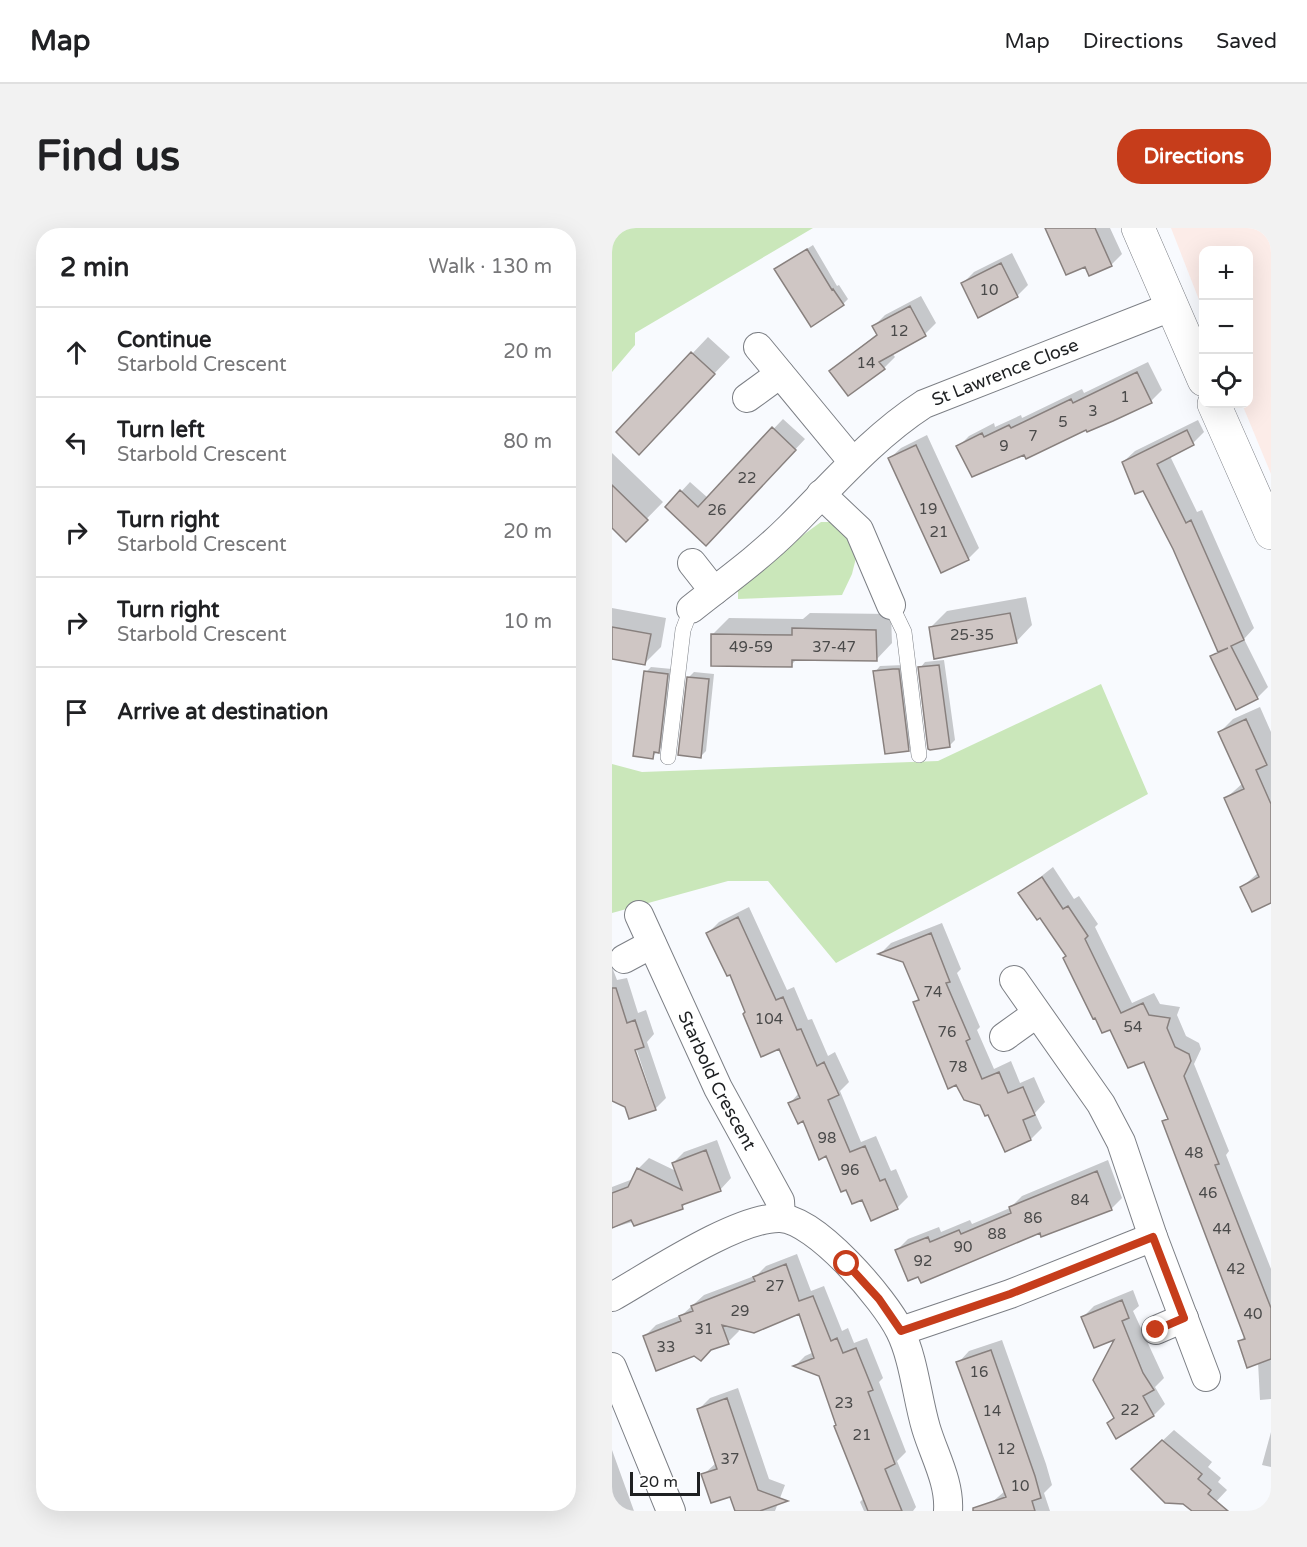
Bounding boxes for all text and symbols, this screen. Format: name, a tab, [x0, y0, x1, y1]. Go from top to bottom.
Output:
text: Map	[30, 24, 90, 58]
text: Map	[1004, 29, 1050, 54]
text: Directions	[1083, 29, 1183, 54]
text: Saved	[1216, 29, 1277, 54]
button: Directions	[1117, 129, 1271, 184]
text: Find us	[36, 131, 180, 182]
map controls	[1199, 246, 1253, 408]
button: +	[1199, 246, 1253, 300]
text: 2 min	[60, 252, 129, 283]
text: Walk · 130 m	[429, 255, 552, 279]
house number: 10	[980, 281, 998, 299]
button: −	[1199, 300, 1253, 354]
house number: 12	[890, 322, 908, 340]
text: Continue	[117, 327, 212, 353]
street label: St Lawrence Close	[928, 333, 1082, 411]
icon: ahead	[60, 336, 93, 369]
text: 20 m	[503, 340, 552, 364]
text: Starbold Crescent	[117, 353, 287, 377]
house number: 14	[857, 354, 875, 372]
button: locate	[1199, 354, 1253, 408]
house number: 1	[1120, 388, 1130, 406]
house number: 3	[1088, 402, 1098, 420]
house number: 5	[1058, 413, 1068, 431]
text: Turn left	[117, 417, 205, 443]
icon: left	[60, 426, 93, 459]
house number: 7	[1028, 427, 1038, 445]
text: 80 m	[503, 430, 552, 454]
house number: 9	[999, 437, 1009, 455]
text: Starbold Crescent	[117, 443, 287, 467]
house number: 22	[738, 469, 756, 487]
house number: 19	[919, 500, 937, 518]
house number: 26	[708, 501, 726, 519]
text: Turn right	[117, 507, 219, 533]
icon: right	[60, 516, 93, 549]
text: 20 m	[503, 520, 552, 544]
house number: 21	[930, 523, 948, 541]
text: Starbold Crescent	[117, 533, 287, 557]
text: Turn right	[117, 597, 219, 623]
icon: right	[60, 606, 93, 639]
text: 10 m	[503, 610, 552, 634]
text: Starbold Crescent	[117, 623, 287, 647]
house number: 25-35	[950, 626, 994, 644]
house number: 49-59	[729, 638, 773, 656]
house number: 37-47	[812, 638, 856, 656]
icon: arrive	[60, 696, 93, 729]
text: Arrive at destination	[117, 699, 328, 725]
house number: 74	[924, 983, 942, 1001]
street label: Starbold Crescent	[673, 1007, 761, 1154]
house number: 104	[755, 1010, 783, 1028]
house number: 54	[1124, 1018, 1142, 1036]
house number: 76	[938, 1023, 956, 1041]
house number: 78	[949, 1058, 967, 1076]
house number: 98	[818, 1129, 836, 1147]
house number: 48	[1185, 1144, 1203, 1162]
house number: 96	[841, 1161, 859, 1179]
house number: 46	[1199, 1184, 1217, 1202]
house number: 84	[1071, 1191, 1089, 1209]
house number: 86	[1024, 1209, 1042, 1227]
house number: 44	[1213, 1220, 1231, 1238]
house number: 88	[988, 1225, 1006, 1243]
house number: 90	[954, 1238, 972, 1256]
route start	[833, 1250, 859, 1276]
house number: 92	[914, 1252, 932, 1270]
house number: 42	[1227, 1260, 1245, 1278]
house number: 27	[766, 1277, 784, 1295]
house number: 29	[731, 1302, 749, 1320]
house number: 40	[1244, 1305, 1262, 1323]
route end	[1142, 1316, 1168, 1342]
house number: 31	[695, 1320, 713, 1338]
house number: 33	[657, 1338, 675, 1356]
house number: 16	[970, 1363, 988, 1381]
house number: 23	[835, 1394, 853, 1412]
house number: 22	[1121, 1401, 1139, 1419]
house number: 14	[983, 1402, 1001, 1420]
house number: 21	[853, 1426, 871, 1444]
house number: 12	[997, 1440, 1015, 1458]
house number: 37	[721, 1450, 739, 1468]
scale bar	[630, 1469, 700, 1496]
text: 20 m	[639, 1472, 678, 1492]
house number: 10	[1011, 1477, 1029, 1495]

